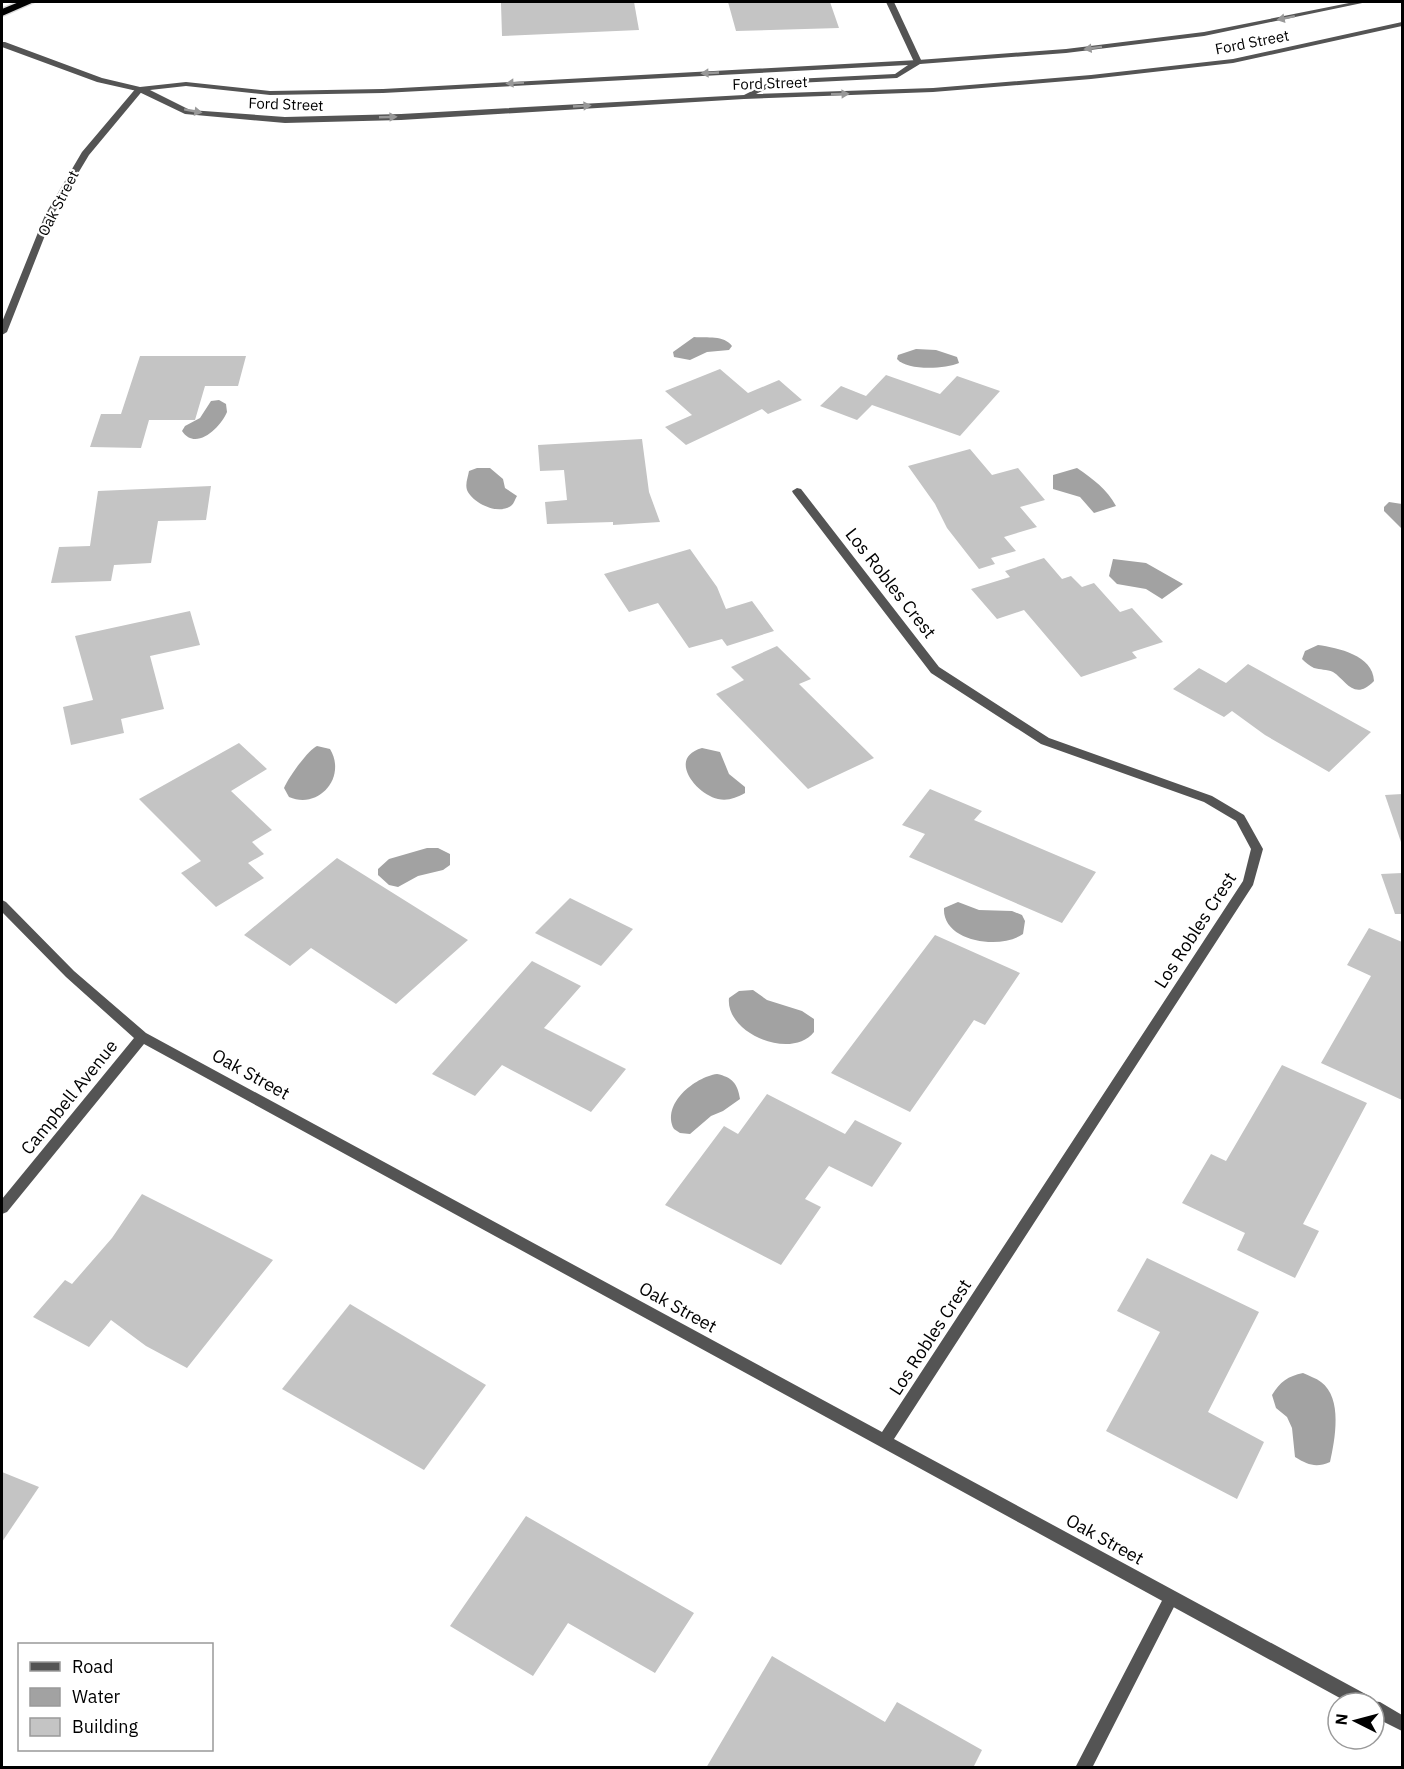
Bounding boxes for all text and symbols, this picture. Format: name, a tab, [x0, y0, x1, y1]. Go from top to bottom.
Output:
one-way arrow	[1276, 13, 1295, 23]
street label: Ford Street	[1213, 25, 1291, 59]
one-way arrow	[1084, 43, 1103, 52]
one-way arrow	[700, 68, 719, 77]
street label: Ford Street	[732, 72, 808, 94]
one-way arrow	[506, 79, 525, 88]
one-way arrow	[831, 89, 850, 98]
street label: Ford Street	[248, 93, 324, 115]
one-way arrow	[573, 102, 592, 111]
one-way arrow	[184, 107, 203, 116]
one-way arrow	[378, 112, 397, 122]
street label: Oak Street	[33, 167, 83, 239]
street label: Los Robles Crest	[841, 523, 941, 643]
street label: Los Robles Crest	[1149, 868, 1241, 992]
street label: Campbell Avenue	[16, 1035, 122, 1159]
street label: Oak Street	[208, 1043, 294, 1105]
street label: Los Robles Crest	[884, 1275, 976, 1399]
street label: Oak Street	[635, 1276, 721, 1338]
street label: Oak Street	[1062, 1508, 1148, 1570]
legend	[18, 1643, 213, 1751]
text: Road	[72, 1655, 113, 1678]
text: Water	[72, 1685, 121, 1708]
north arrow	[1326, 1691, 1386, 1751]
text: N	[1331, 1713, 1352, 1726]
text: Building	[72, 1715, 139, 1738]

